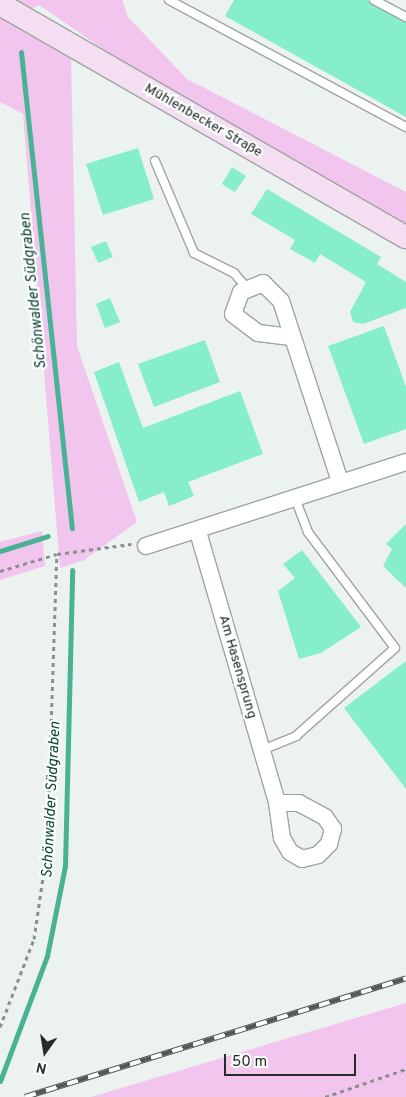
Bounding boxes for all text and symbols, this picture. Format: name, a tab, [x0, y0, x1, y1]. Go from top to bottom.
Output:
street label: Mühlenbecker Straße	[141, 80, 265, 162]
water label: Schönwalder Südgraben	[17, 212, 51, 370]
street label: Am Hasensprung	[214, 613, 260, 721]
water label: Schönwalder Südgraben	[39, 721, 65, 879]
north arrow	[20, 1027, 70, 1077]
scale bar	[226, 1044, 358, 1076]
text: 50 m	[232, 1053, 267, 1072]
text: N	[35, 1058, 48, 1077]

